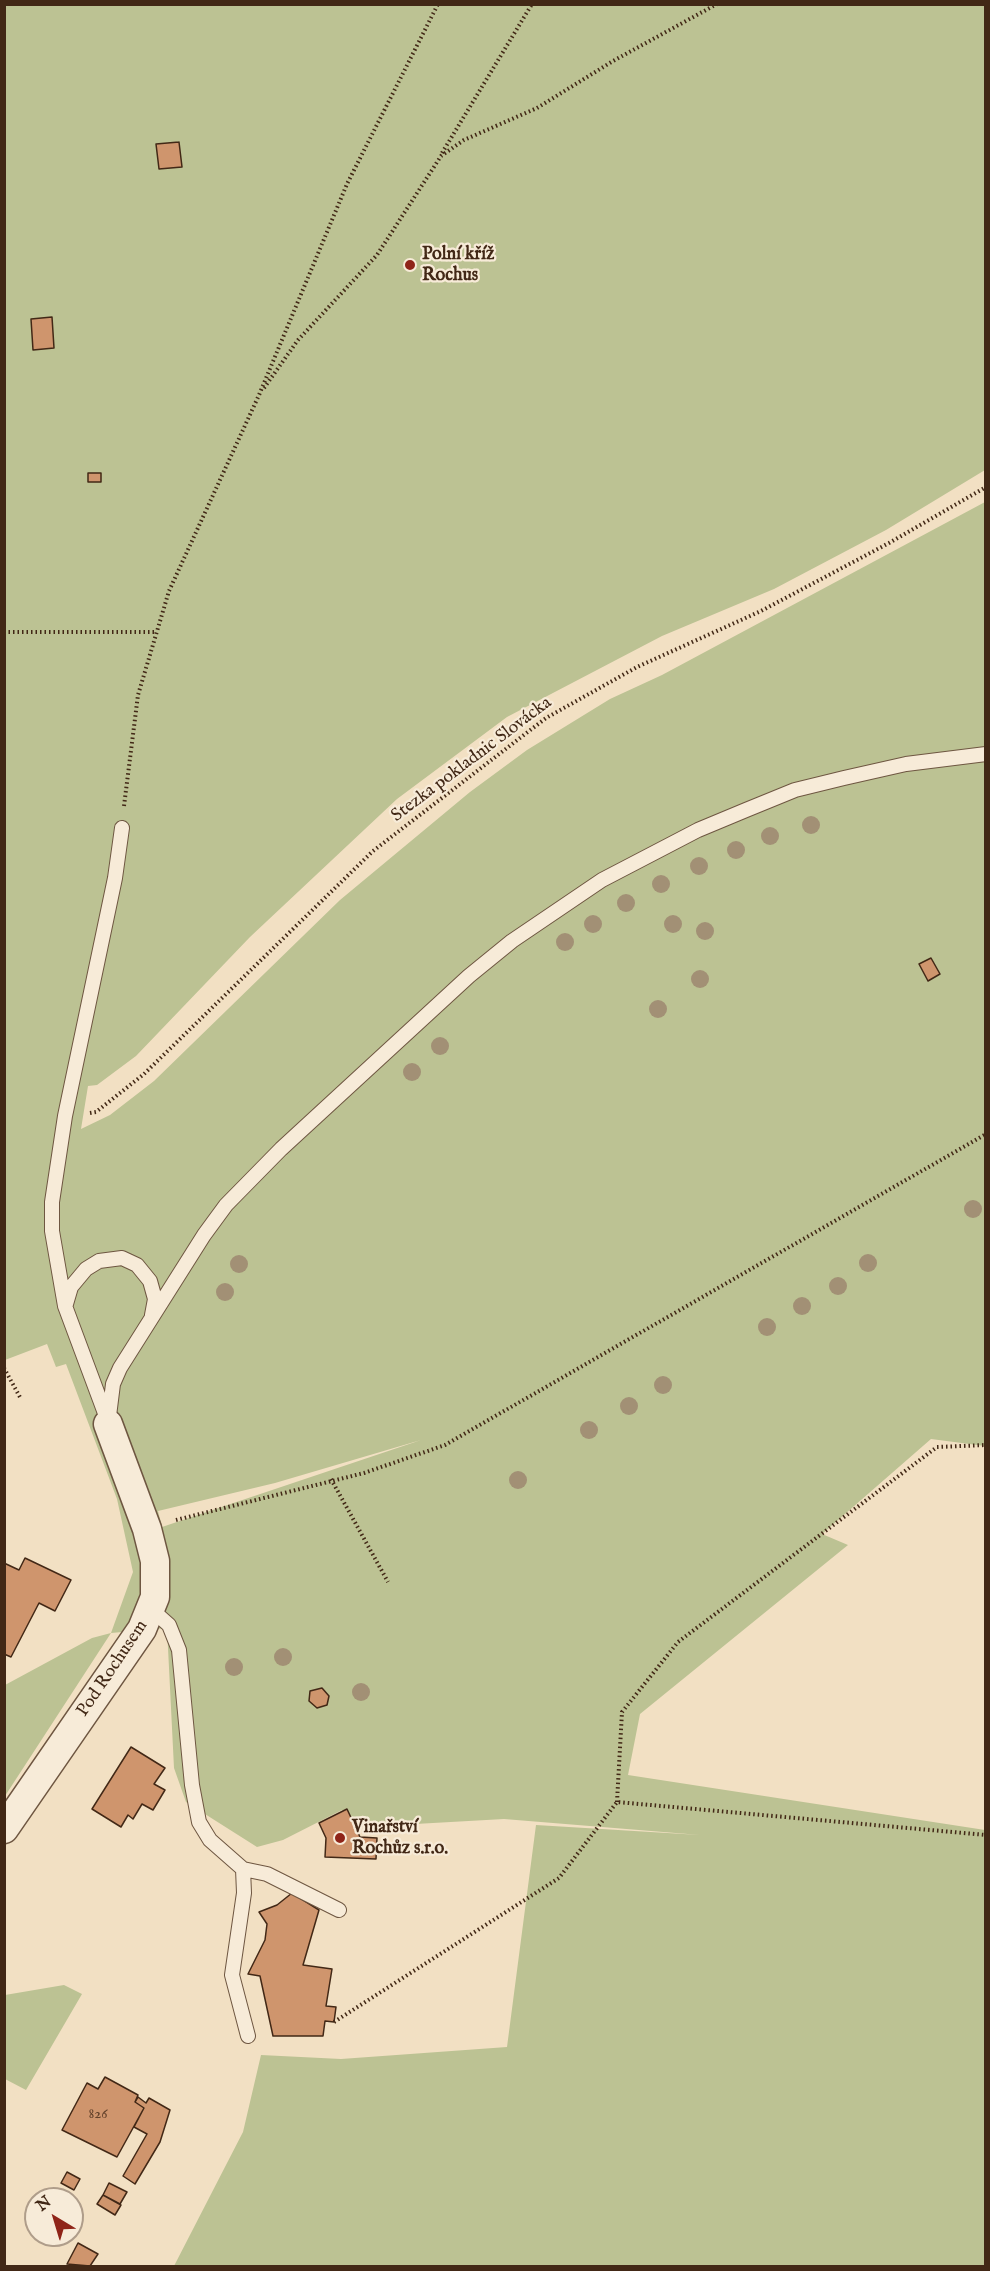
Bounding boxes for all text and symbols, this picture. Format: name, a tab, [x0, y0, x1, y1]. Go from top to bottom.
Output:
place label: Polní kříž Rochus	[422, 244, 494, 286]
marker: Polní kříž Rochus	[403, 258, 417, 272]
street label: Stezka pokladnic Slovácka	[388, 693, 556, 827]
street label: Pod Rochusem	[73, 1617, 153, 1721]
place label: Vinařství Rochůz s.r.o.	[352, 1817, 448, 1860]
marker: Vinařství Rochůz s.r.o.	[333, 1831, 347, 1845]
house number: 826	[88, 2106, 108, 2124]
north arrow	[24, 2187, 84, 2247]
text: N	[33, 2192, 56, 2217]

